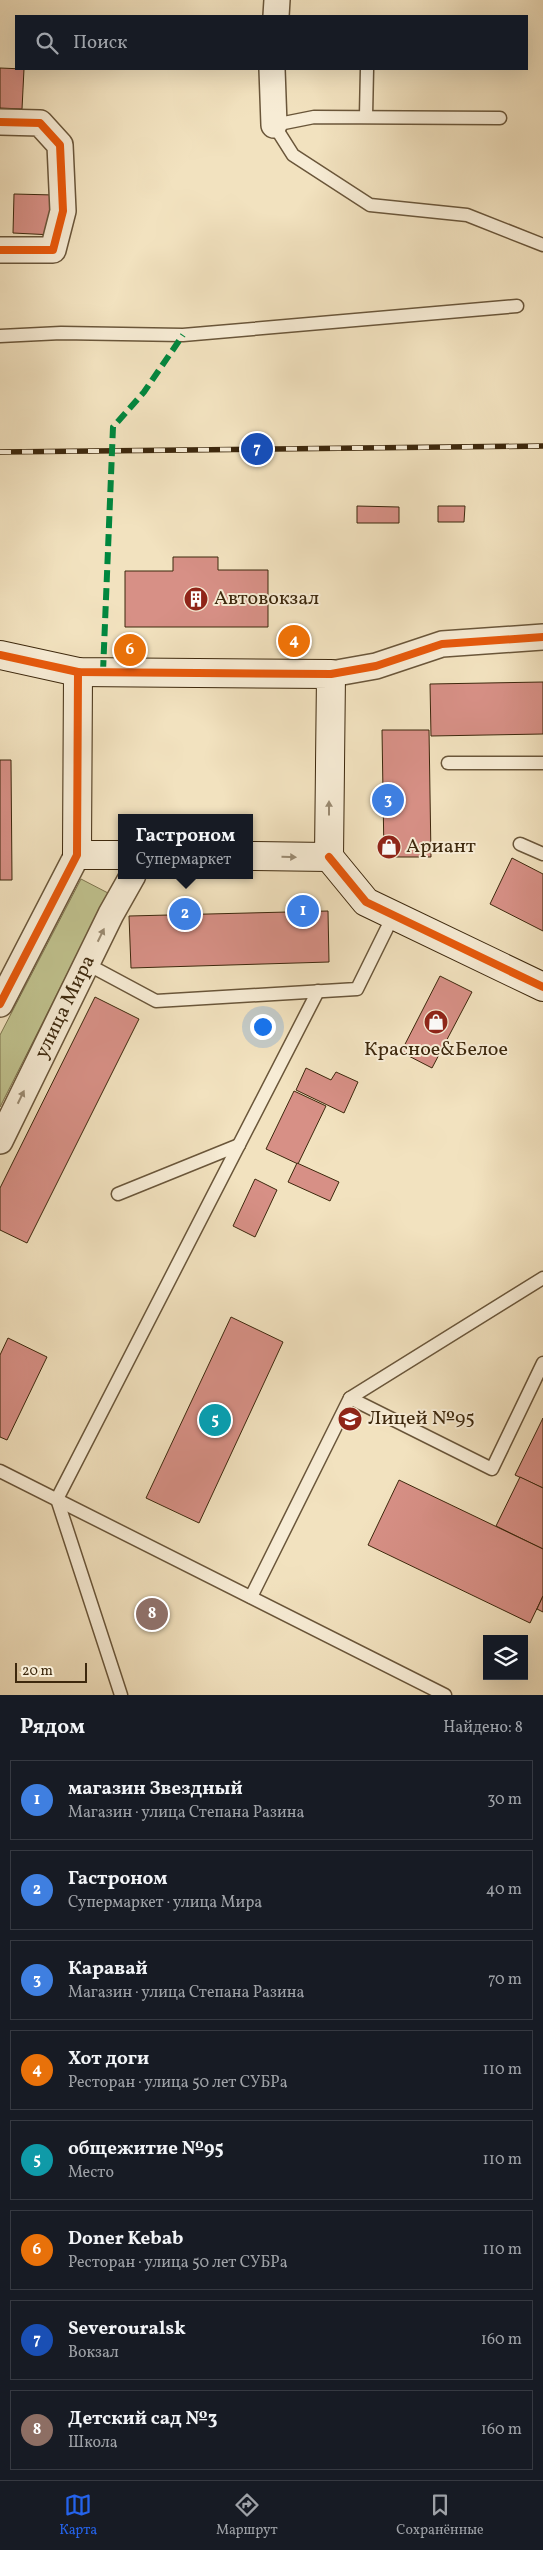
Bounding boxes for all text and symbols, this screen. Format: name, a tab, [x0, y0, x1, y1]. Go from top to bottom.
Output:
search box	[15, 15, 528, 70]
icon: search	[33, 29, 61, 57]
text: Поиск	[73, 30, 127, 56]
pin: 7	[241, 430, 273, 468]
place label: Автовокзал	[214, 585, 319, 613]
building icon: Автовокзал	[183, 586, 209, 612]
pin: 4	[278, 622, 310, 660]
pin: 6	[114, 631, 146, 669]
pin: 3	[372, 781, 404, 819]
one-way arrow	[325, 800, 333, 816]
popup	[118, 814, 253, 879]
text: Гастроном	[136, 823, 235, 849]
place label: Ариант	[406, 833, 476, 861]
shop icon: Ариант	[376, 834, 402, 860]
text: Супермаркет	[136, 849, 231, 871]
one-way arrow	[281, 853, 297, 861]
pin: 1	[287, 892, 319, 930]
pin: 2	[169, 895, 201, 933]
one-way arrow	[97, 928, 105, 943]
street label: улица Мира	[28, 951, 103, 1064]
shop icon: Красное&Белое	[423, 1009, 449, 1035]
your location	[250, 1014, 276, 1040]
place label: Красное&Белое	[364, 1036, 508, 1064]
one-way arrow	[18, 1090, 26, 1104]
pin: 5	[199, 1401, 231, 1439]
place label: Лицей №95	[368, 1405, 475, 1433]
school or university icon: Лицей №95	[337, 1406, 363, 1432]
pin: 8	[136, 1595, 168, 1633]
map controls	[483, 1635, 528, 1680]
button: layers	[483, 1635, 528, 1680]
scale bar	[15, 1660, 88, 1683]
text: 20 m	[22, 1662, 53, 1681]
text: Рядом	[20, 1713, 85, 1742]
text: Найдено: 8	[443, 1717, 523, 1739]
text: магазин Звездный	[68, 1776, 243, 1802]
text: 1	[34, 1789, 40, 1811]
text: 30 m	[487, 1789, 522, 1811]
text: Магазин · улица Степана Разина	[68, 1802, 304, 1824]
text: Гастроном	[68, 1866, 168, 1892]
text: 2	[33, 1879, 41, 1901]
text: 40 m	[486, 1879, 522, 1901]
text: Супермаркет · улица Мира	[68, 1892, 262, 1914]
text: Каравай	[68, 1956, 148, 1982]
text: 3	[33, 1969, 41, 1991]
text: 70 m	[488, 1969, 522, 1991]
text: Магазин · улица Степана Разина	[68, 1982, 304, 2004]
text: Хот доги	[68, 2046, 149, 2072]
text: 4	[32, 2059, 42, 2081]
text: 110 m	[483, 2059, 522, 2081]
text: Ресторан · улица 50 лет СУБРа	[68, 2072, 288, 2094]
text: общежитие №95	[68, 2136, 224, 2162]
text: 5	[33, 2149, 41, 2171]
text: 110 m	[483, 2149, 522, 2171]
text: Место	[68, 2162, 114, 2184]
text: Doner Kebab	[68, 2226, 183, 2252]
text: 6	[33, 2239, 41, 2261]
text: 110 m	[483, 2239, 522, 2261]
text: Ресторан · улица 50 лет СУБРа	[68, 2252, 288, 2274]
text: Severouralsk	[68, 2316, 186, 2342]
text: 7	[33, 2329, 41, 2351]
text: 160 m	[481, 2329, 522, 2351]
text: Вокзал	[68, 2342, 119, 2364]
text: Детский сад №3	[68, 2406, 217, 2432]
text: 8	[33, 2419, 41, 2441]
text: 160 m	[481, 2419, 522, 2441]
text: Школа	[68, 2432, 118, 2454]
tab: Карта	[59, 2491, 97, 2540]
tab: Маршрут	[216, 2491, 278, 2540]
tab: Сохранённые	[396, 2491, 484, 2540]

